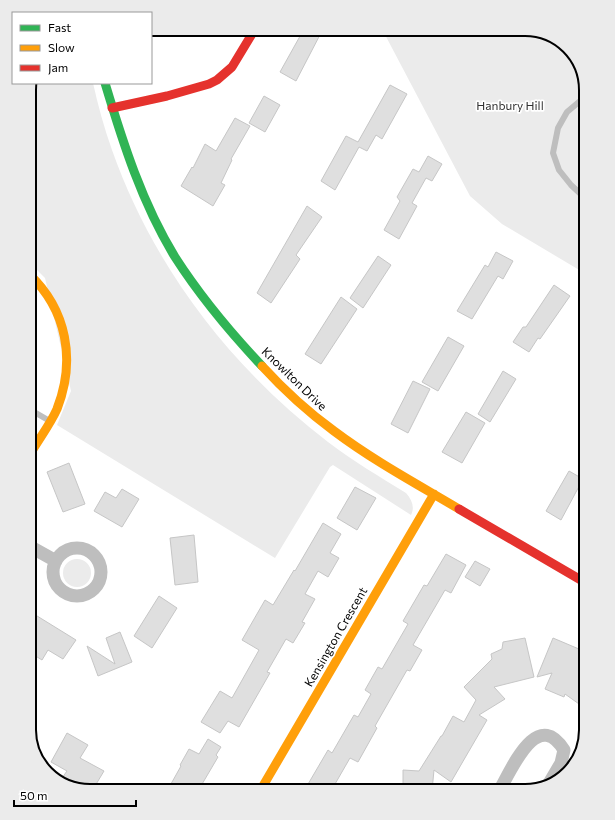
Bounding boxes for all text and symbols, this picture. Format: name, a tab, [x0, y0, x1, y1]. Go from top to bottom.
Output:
legend	[12, 12, 152, 84]
text: Fast	[48, 20, 71, 34]
text: Slow	[48, 40, 75, 54]
text: Jam	[48, 60, 68, 75]
park label: Hanbury Hill	[476, 98, 544, 112]
street label: Knowlton Drive	[259, 344, 330, 413]
street label: Kensington Crescent	[301, 584, 369, 689]
scale bar	[14, 782, 136, 808]
text: 50 m	[20, 788, 48, 802]

